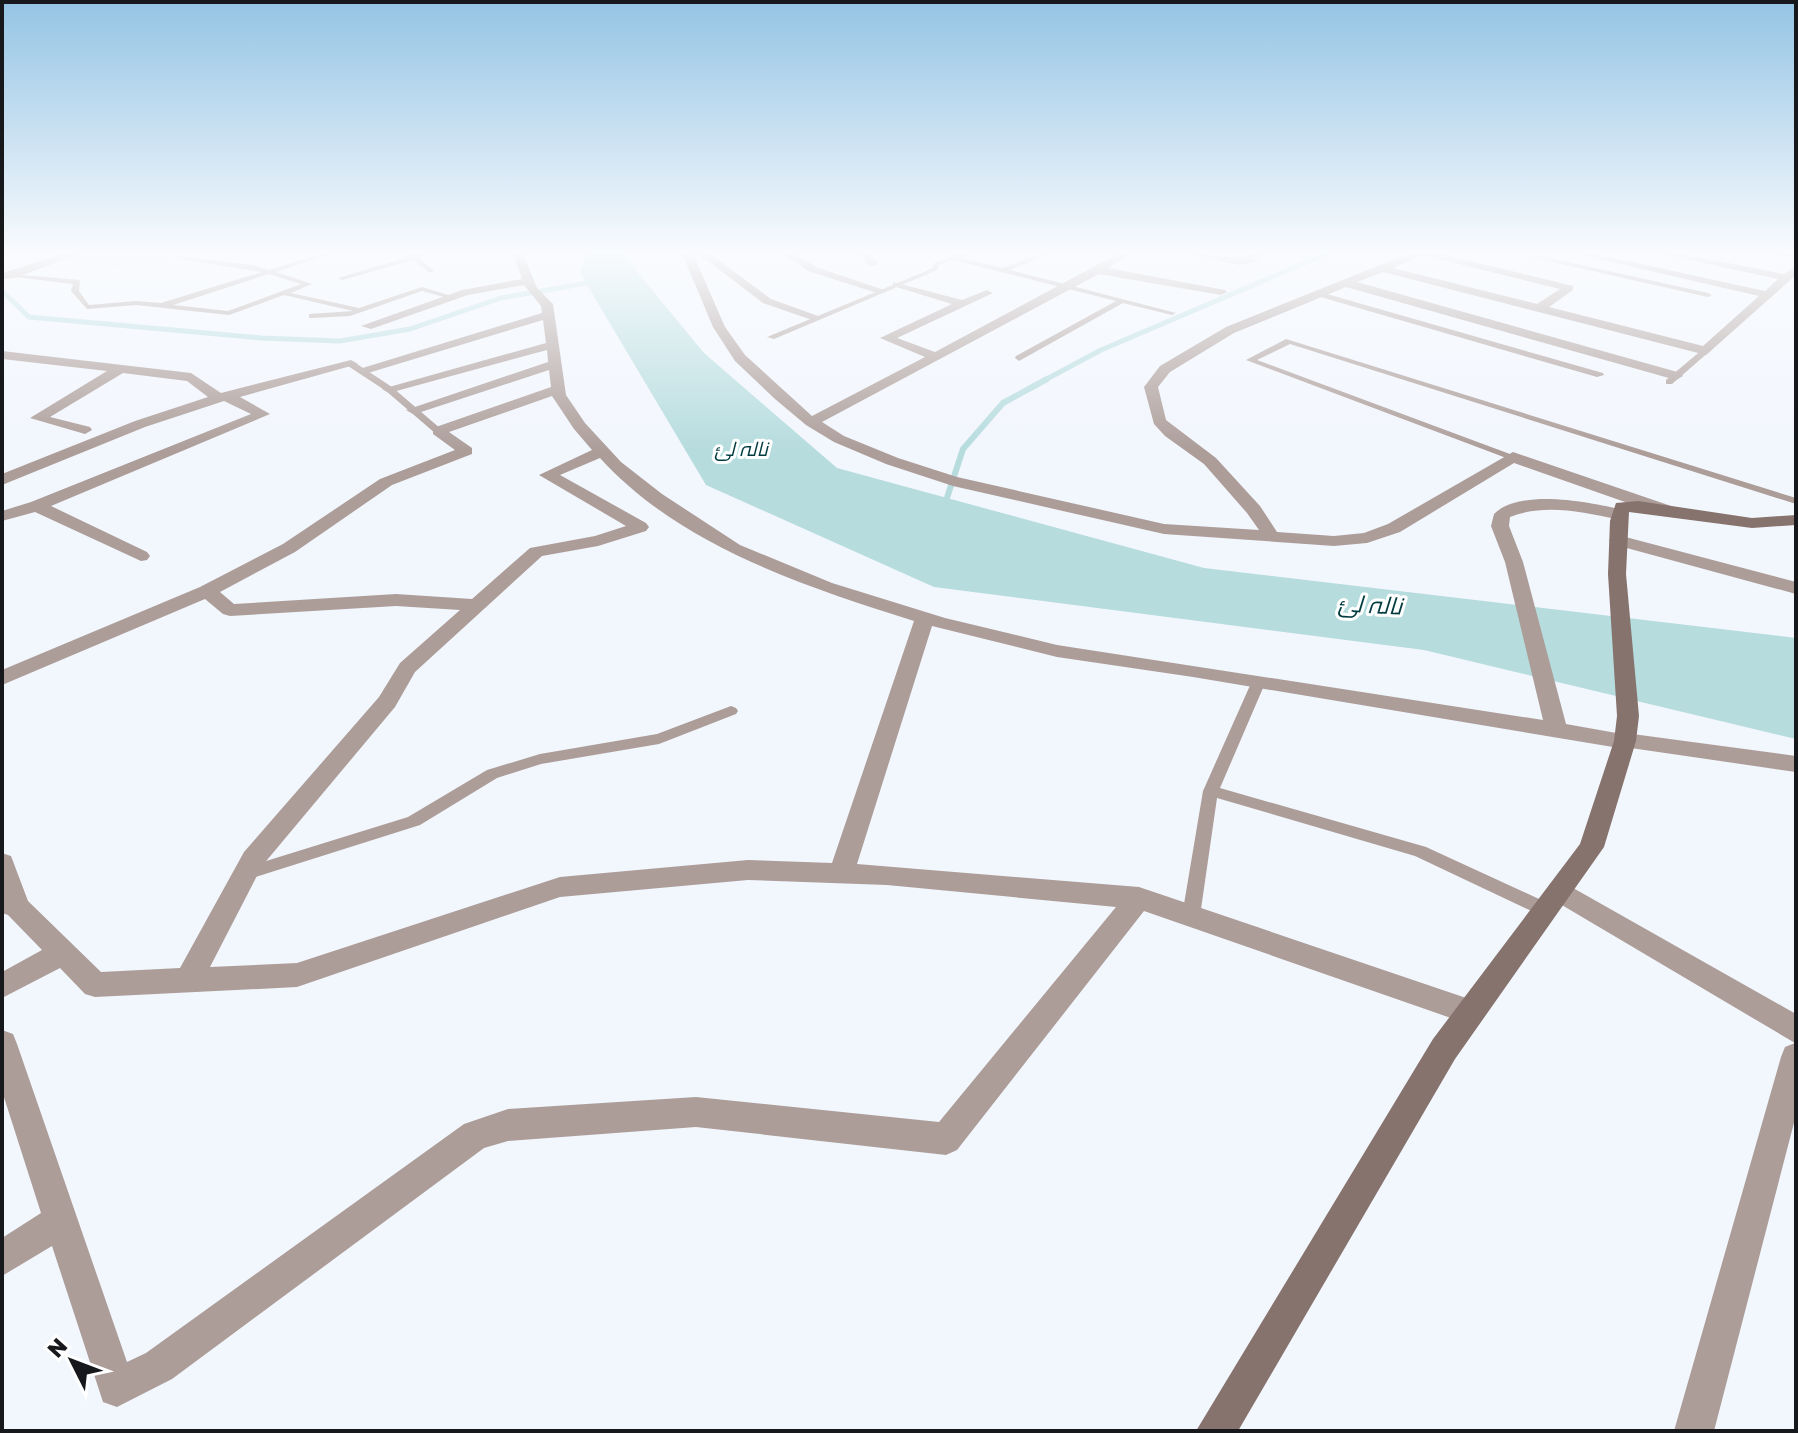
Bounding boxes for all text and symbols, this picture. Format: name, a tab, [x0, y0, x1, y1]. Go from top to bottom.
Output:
water label: نالہ لئ	[714, 436, 771, 461]
water label: نالہ لئ	[1337, 587, 1406, 621]
north arrow	[32, 1321, 112, 1401]
text: N	[41, 1332, 72, 1363]

